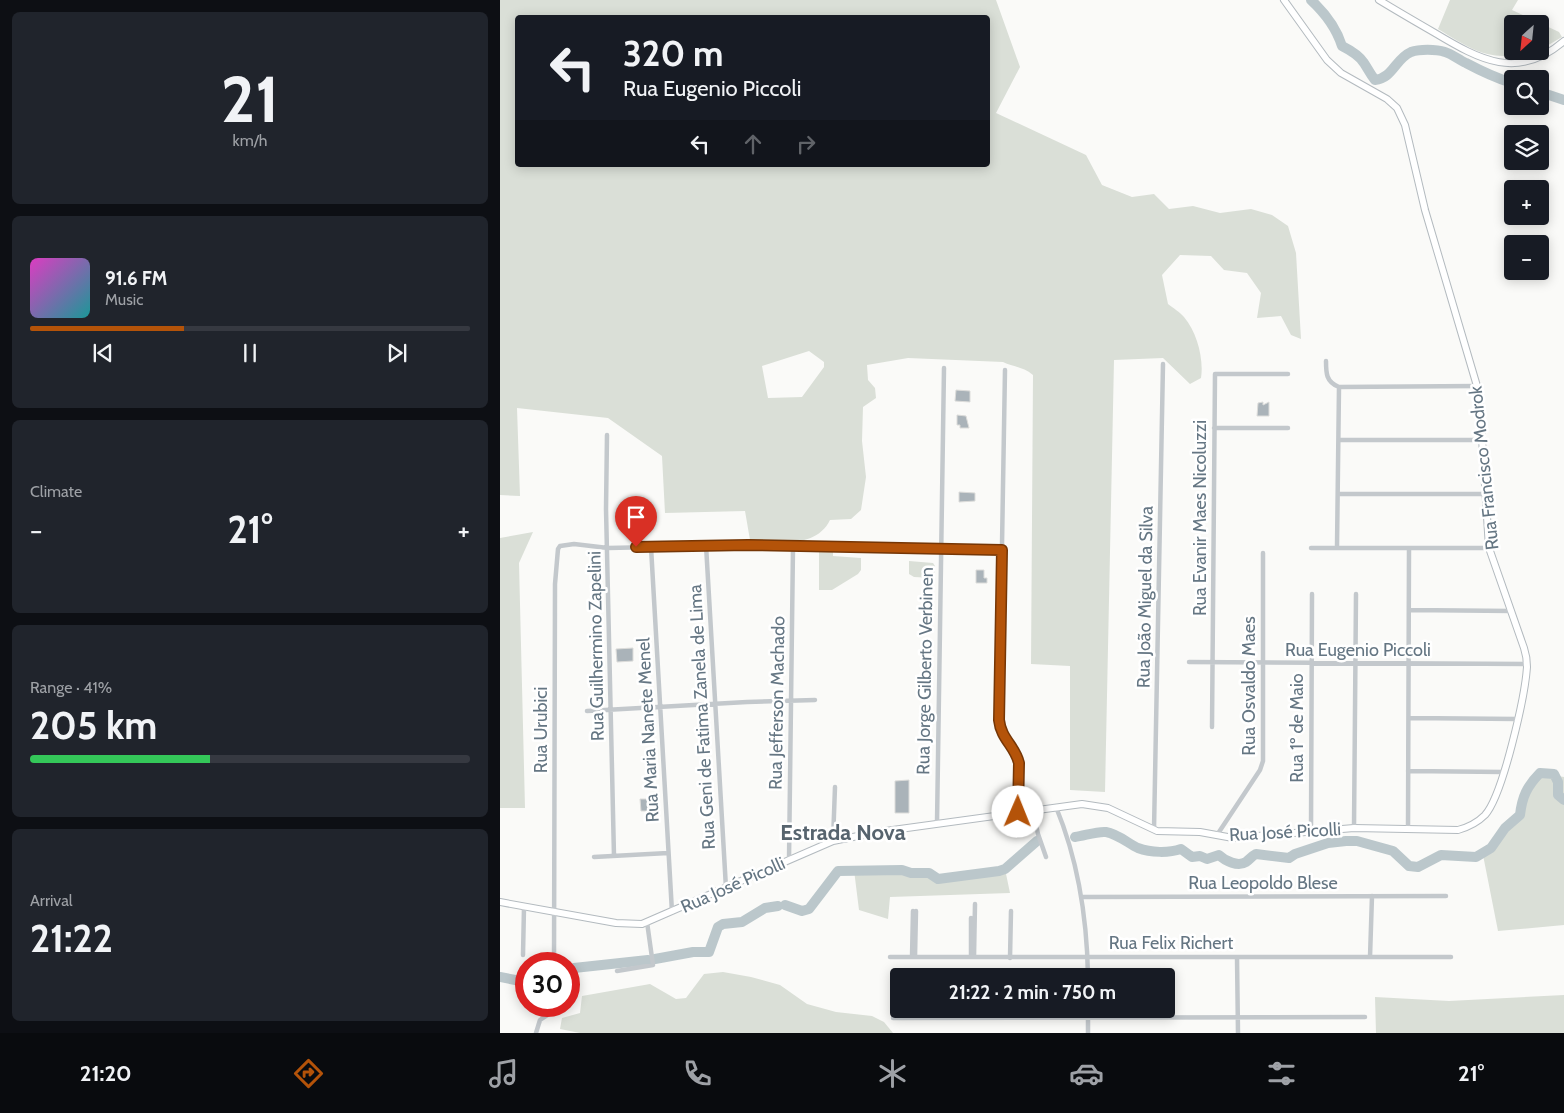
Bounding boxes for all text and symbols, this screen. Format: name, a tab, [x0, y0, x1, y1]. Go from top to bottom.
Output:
north arrow	[1504, 15, 1549, 60]
map controls	[1504, 15, 1549, 280]
text: 320 m	[623, 32, 723, 75]
icon: left	[540, 35, 605, 100]
text: 21	[221, 59, 279, 138]
button: search	[1504, 70, 1549, 115]
text: Rua Eugenio Piccoli	[623, 75, 801, 102]
button: layers	[1504, 125, 1549, 170]
icon: left	[686, 130, 714, 158]
icon: ahead	[739, 130, 767, 158]
icon: right	[792, 130, 820, 158]
text: km/h	[232, 131, 268, 150]
button: +	[1504, 180, 1549, 225]
button: −	[1504, 235, 1549, 280]
text: 91.6 FM	[105, 267, 167, 290]
text: Music	[105, 290, 143, 309]
icon: previous	[89, 339, 117, 367]
icon: pause	[236, 339, 264, 367]
icon: next	[383, 339, 411, 367]
street label: Rua Francisco Modrok	[1464, 384, 1504, 551]
street label: Rua Evanir Maes Nicoluzzi	[1189, 420, 1211, 616]
text: Climate	[30, 482, 82, 501]
pin	[615, 496, 657, 547]
icon: arrive	[622, 503, 650, 531]
street label: Rua João Miguel da Silva	[1132, 505, 1158, 688]
text: 21°	[227, 506, 273, 553]
text: −	[30, 513, 42, 547]
text: +	[458, 513, 470, 547]
street label: Rua Guilhermino Zapelini	[583, 551, 609, 741]
street label: Rua Jorge Gilberto Verbinen	[912, 567, 938, 775]
street label: Rua Geni de Fatima Zanela de Lima	[684, 584, 720, 850]
street label: Rua Jefferson Machado	[764, 616, 790, 790]
street label: Rua Osvaldo Maes	[1238, 616, 1260, 756]
street label: Rua Maria Nanete Menel	[632, 636, 664, 823]
street label: Rua Eugenio Piccoli	[1285, 639, 1431, 661]
street label: Rua 1º de Maio	[1286, 673, 1308, 783]
text: Range · 41%	[30, 678, 112, 697]
street label: Rua Urubici	[530, 687, 552, 773]
text: 205 km	[30, 702, 157, 749]
position arrow	[991, 785, 1043, 837]
street label: Rua José Picolli	[1229, 818, 1341, 846]
district label: Estrada Nova	[780, 819, 906, 846]
street label: Rua José Picolli	[677, 852, 789, 918]
street label: Rua Leopoldo Blese	[1188, 872, 1338, 894]
text: Arrival	[30, 891, 73, 910]
text: 21:22	[30, 915, 113, 962]
street label: Rua Felix Richert	[1109, 932, 1233, 954]
speed limit sign: 30	[515, 952, 580, 1017]
text: 21:22 · 2 min · 750 m	[949, 981, 1116, 1004]
icon: directions	[291, 1056, 326, 1091]
icon: music	[486, 1056, 521, 1091]
icon: phone	[680, 1056, 715, 1091]
icon: climate	[875, 1056, 910, 1091]
icon: car	[1069, 1056, 1104, 1091]
icon: filters	[1264, 1056, 1299, 1091]
text: 21:20	[80, 1060, 132, 1087]
text: 21°	[1458, 1060, 1484, 1087]

